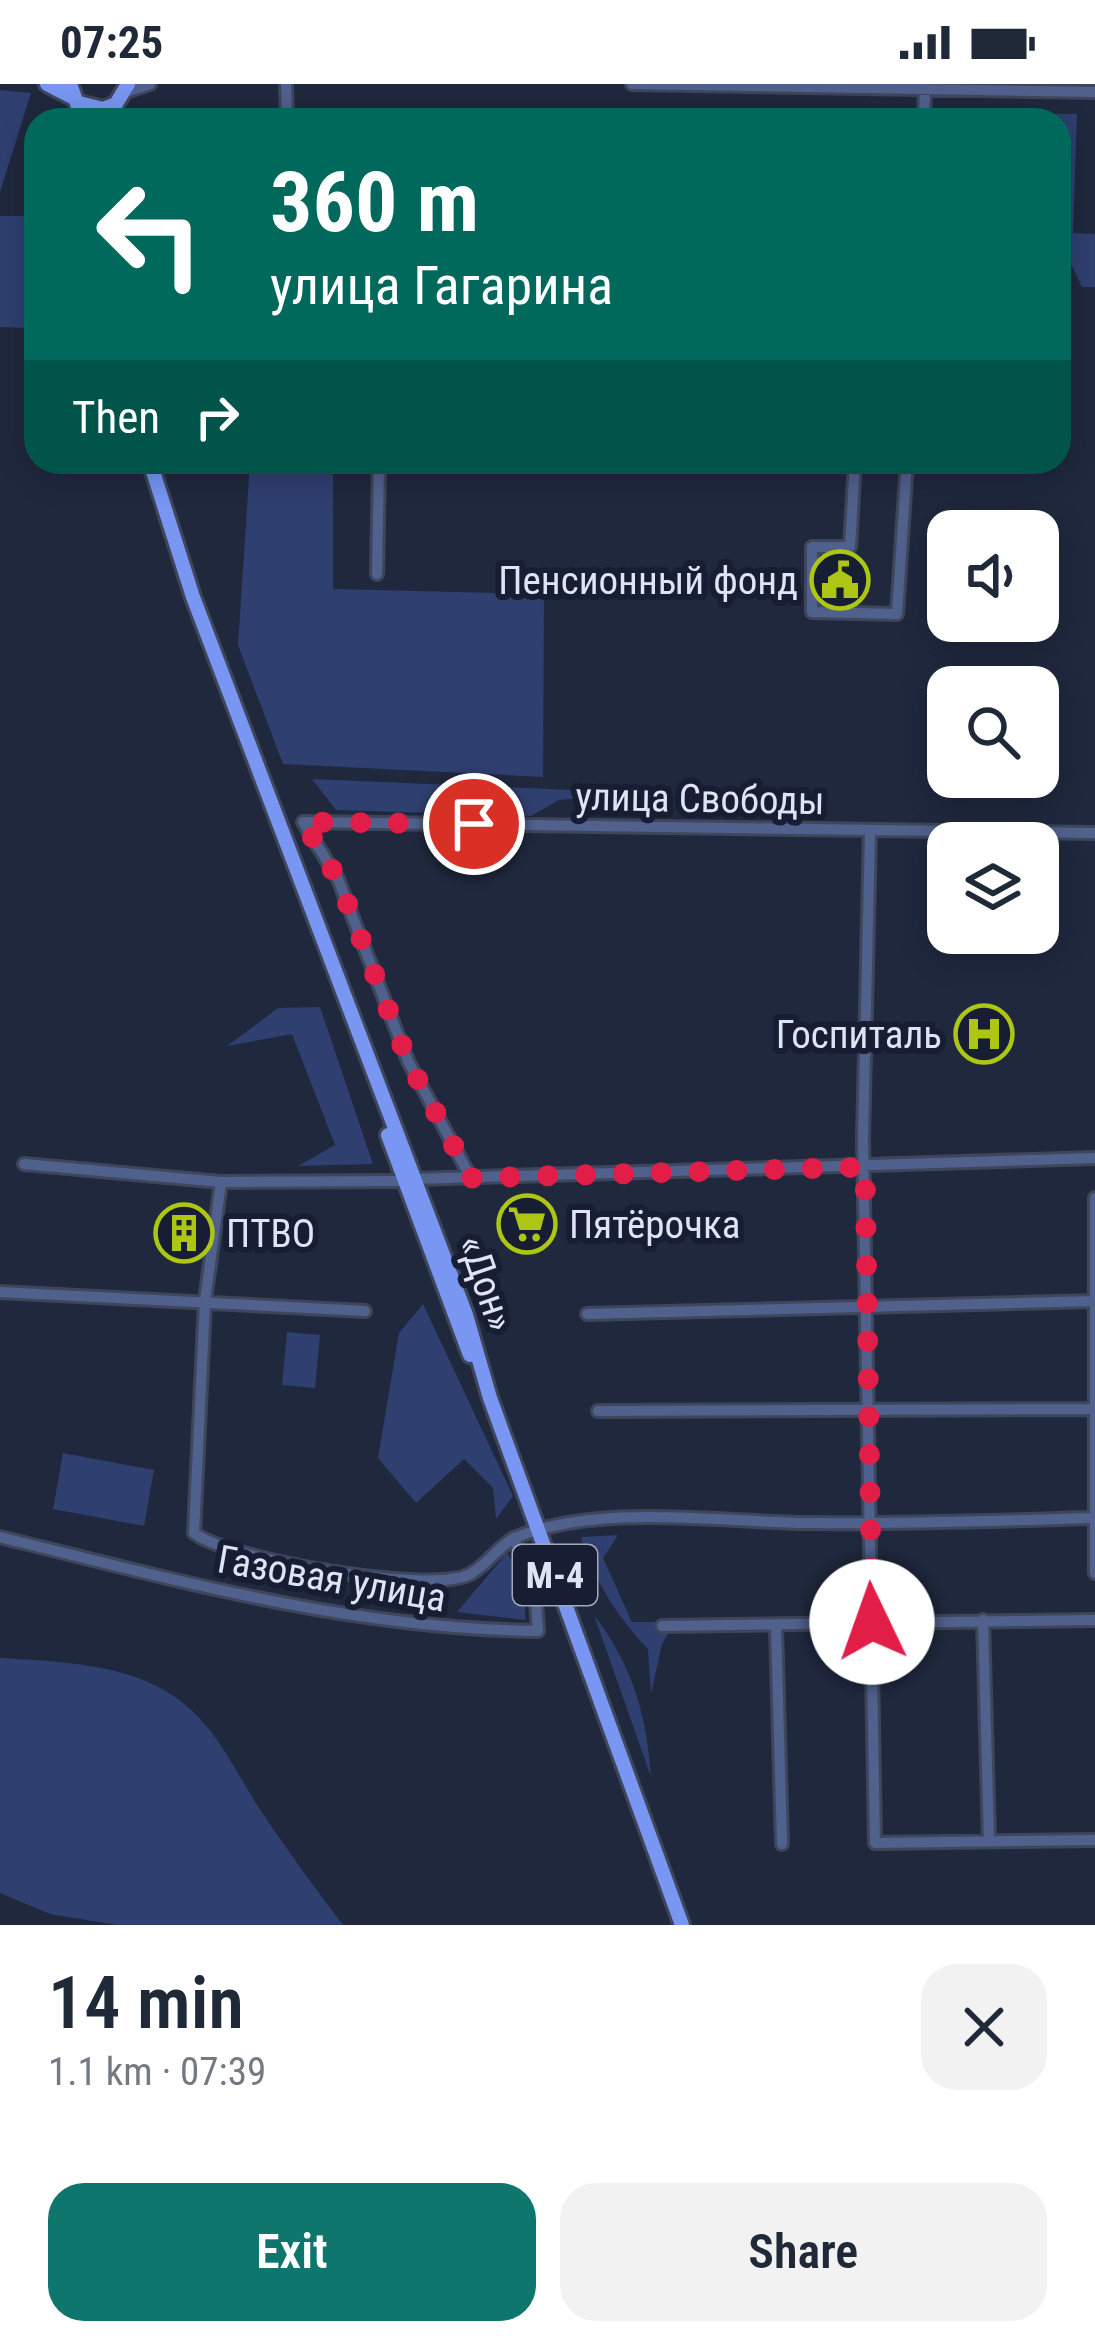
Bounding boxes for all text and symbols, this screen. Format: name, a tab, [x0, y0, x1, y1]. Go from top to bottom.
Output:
text: 07:25	[60, 16, 163, 69]
text: 360 m	[270, 153, 479, 252]
icon: left	[72, 156, 228, 312]
text: улица Гагарина	[270, 254, 613, 317]
icon: right	[184, 384, 250, 450]
text: Then	[72, 391, 160, 444]
map controls	[927, 510, 1059, 954]
button: sound	[927, 510, 1059, 642]
public building icon: Пенсионный фонд	[809, 549, 871, 611]
place label: Пенсионный фонд	[498, 558, 798, 604]
button: search	[927, 666, 1059, 798]
pin	[423, 773, 525, 875]
street label: улица Свободы	[575, 774, 825, 824]
icon: arrive	[441, 791, 507, 857]
button: layers	[927, 822, 1059, 954]
hospital icon: Госпиталь	[953, 1003, 1015, 1065]
place label: Госпиталь	[776, 1012, 942, 1058]
supermarket icon: Пятёрочка	[496, 1193, 558, 1255]
building icon: ПТВО	[153, 1202, 215, 1264]
place label: Пятёрочка	[569, 1202, 740, 1248]
place label: ПТВО	[226, 1211, 315, 1257]
street label: «Дон»	[448, 1230, 524, 1337]
street label: Газовая улица	[214, 1536, 450, 1622]
road number: М-4	[513, 1545, 597, 1605]
position arrow	[809, 1559, 935, 1685]
text: 14 min	[48, 1961, 244, 2046]
button: close	[921, 1964, 1047, 2090]
text: 1.1 km · 07:39	[48, 2049, 266, 2095]
button: Exit	[48, 2183, 536, 2321]
button: Share	[560, 2183, 1047, 2321]

